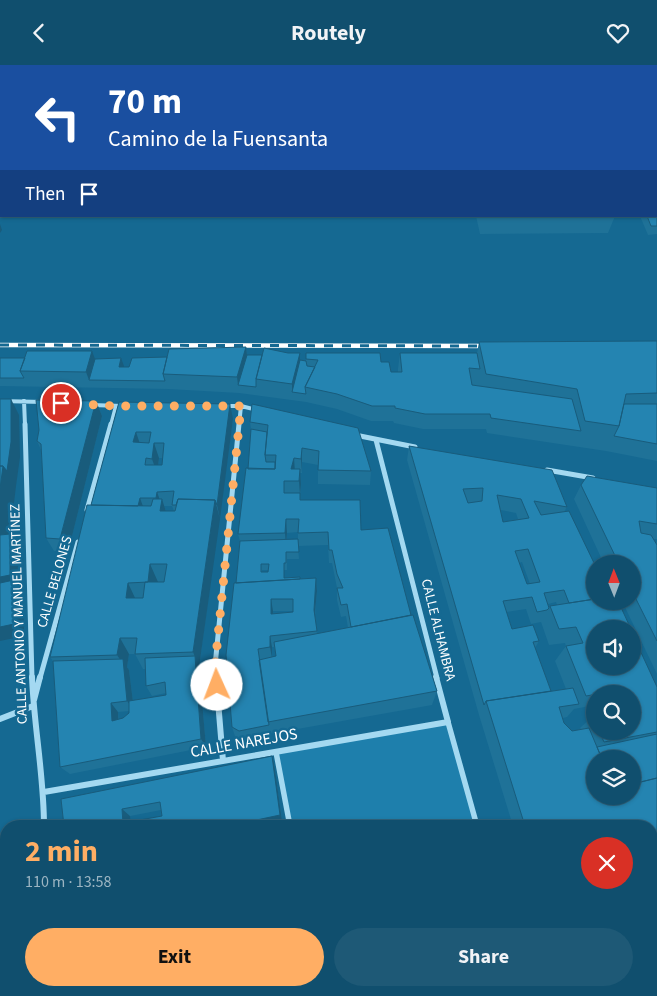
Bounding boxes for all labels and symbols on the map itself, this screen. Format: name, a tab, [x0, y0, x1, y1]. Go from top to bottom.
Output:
pin	[40, 382, 82, 424]
street label: CALLE ANTONIO Y MANUEL MARTÍNEZ	[5, 504, 33, 724]
street label: CALLE BELONES	[32, 534, 78, 630]
north arrow	[586, 555, 641, 610]
street label: CALLE ALHAMBRA	[416, 577, 460, 683]
position arrow	[190, 658, 242, 710]
street label: CALLE NAREJOS	[189, 723, 299, 763]

